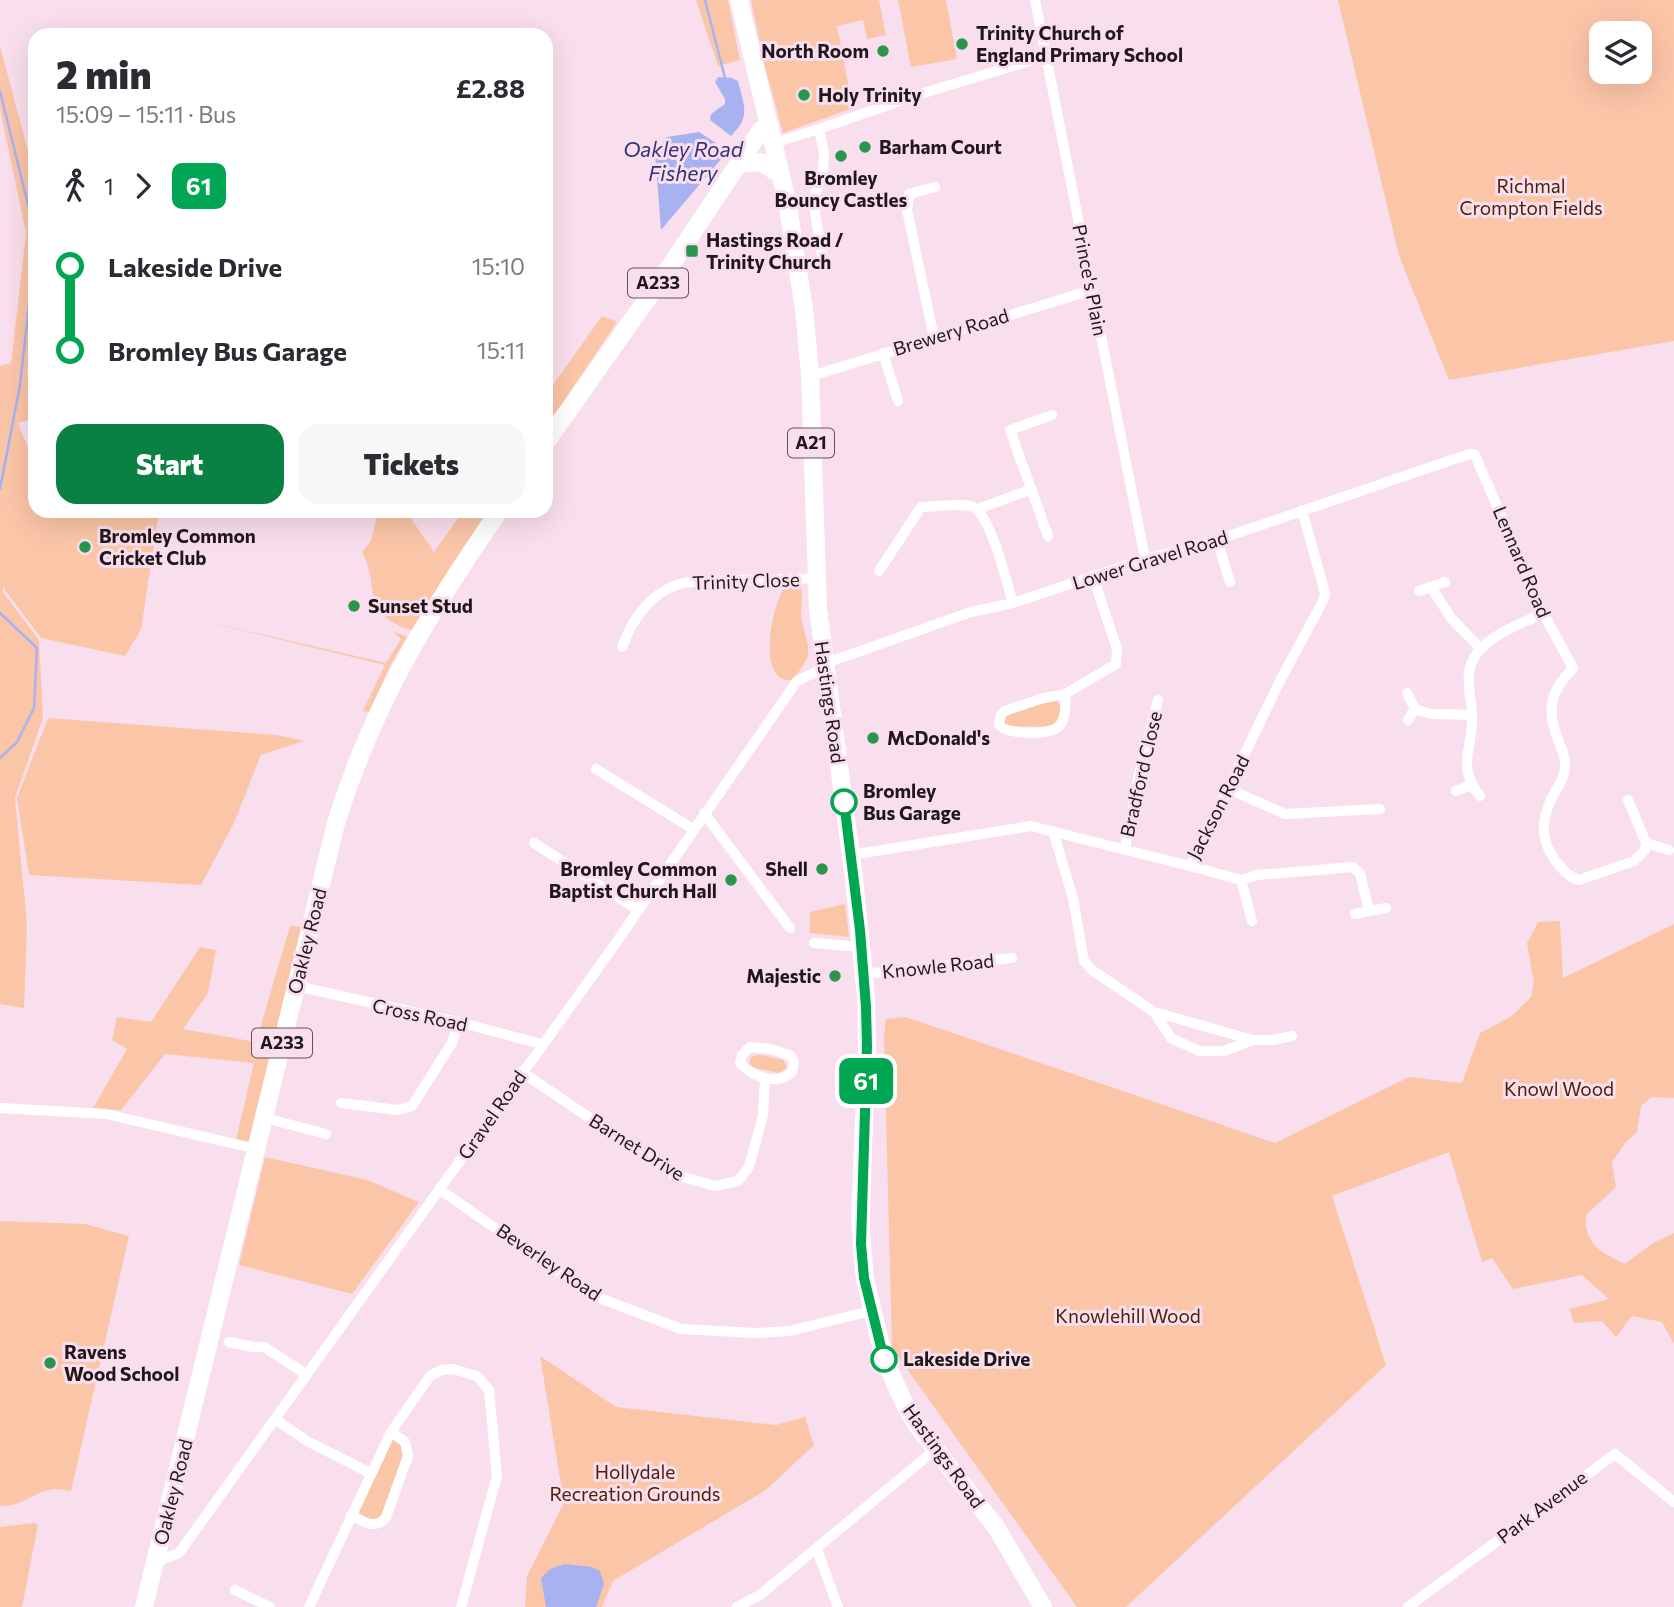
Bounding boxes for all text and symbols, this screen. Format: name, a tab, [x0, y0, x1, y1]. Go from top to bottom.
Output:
place label: Trinity Church of England Primary School	[976, 21, 1183, 66]
map controls	[1589, 21, 1652, 84]
button: layers	[1589, 21, 1652, 84]
marker: Trinity Church of England Primary School	[954, 36, 970, 52]
place label: North Room	[761, 39, 869, 62]
marker: North Room	[875, 43, 891, 59]
text: 2 min	[56, 50, 151, 97]
text: £2.88	[456, 72, 525, 103]
place label: Holy Trinity	[818, 83, 922, 106]
marker: Holy Trinity	[796, 87, 812, 103]
text: 15:09 – 15:11 · Bus	[56, 100, 236, 128]
place label: Barham Court	[879, 135, 1002, 158]
water label: Oakley Road Fishery	[623, 136, 744, 185]
marker: Barham Court	[857, 139, 873, 155]
marker: Bromley Bouncy Castles	[833, 148, 849, 164]
place label: Bromley Bouncy Castles	[775, 166, 908, 211]
icon: walk	[56, 167, 94, 205]
icon: forward	[124, 167, 162, 205]
text: 61	[186, 171, 212, 200]
text: 1	[104, 172, 114, 200]
park label: Richmal Crompton Fields	[1459, 174, 1603, 219]
street label: Prince's Plain	[1068, 222, 1113, 338]
place label: Hastings Road / Trinity Church	[706, 228, 844, 273]
marker: Hastings Road / Trinity Church	[684, 243, 700, 259]
text: Lakeside Drive	[108, 251, 282, 282]
text: 15:10	[472, 252, 525, 280]
road number: A233	[628, 268, 688, 298]
street label: Brewery Road	[890, 303, 1011, 360]
text: Bromley Bus Garage	[108, 335, 347, 366]
text: 15:11	[477, 336, 525, 364]
button: Start	[56, 424, 284, 504]
button: Tickets	[298, 424, 525, 504]
road number: A21	[788, 428, 834, 458]
street label: Lennard Road	[1489, 503, 1556, 621]
place label: Bromley Common Cricket Club	[99, 524, 256, 569]
street label: Lower Gravel Road	[1069, 525, 1230, 594]
marker: Bromley Common Cricket Club	[77, 539, 93, 555]
street label: Trinity Close	[692, 567, 800, 594]
place label: Sunset Stud	[368, 594, 473, 617]
marker: Sunset Stud	[346, 598, 362, 614]
street label: Hastings Road	[811, 639, 850, 765]
street label: Bradford Close	[1115, 709, 1166, 839]
place label: McDonald's	[887, 726, 990, 749]
marker: McDonald's	[865, 730, 881, 746]
street label: Jackson Road	[1181, 751, 1254, 863]
place label: Bromley Bus Garage	[863, 779, 961, 824]
marker: Bromley Bus Garage	[831, 789, 857, 815]
place label: Bromley Common Baptist Church Hall	[549, 857, 717, 902]
place label: Shell	[765, 857, 808, 880]
marker: Shell	[814, 861, 830, 877]
marker: Bromley Common Baptist Church Hall	[723, 872, 739, 888]
street label: Oakley Road	[282, 886, 331, 996]
street label: Knowle Road	[881, 948, 995, 983]
place label: Majestic	[746, 964, 821, 987]
marker: Majestic	[827, 968, 843, 984]
street label: Cross Road	[370, 993, 470, 1036]
road number: A233	[252, 1028, 312, 1058]
line badge: 61	[834, 1058, 898, 1104]
street label: Gravel Road	[453, 1066, 531, 1164]
text: 61	[853, 1066, 879, 1095]
park label: Knowl Wood	[1504, 1077, 1614, 1100]
street label: Barnet Drive	[585, 1108, 689, 1185]
street label: Beverley Road	[492, 1218, 606, 1305]
park label: Knowlehill Wood	[1055, 1304, 1201, 1327]
place label: Ravens Wood School	[64, 1340, 180, 1385]
marker: Lakeside Drive	[871, 1346, 897, 1372]
place label: Lakeside Drive	[903, 1347, 1030, 1370]
marker: Ravens Wood School	[42, 1355, 58, 1371]
street label: Hastings Road	[899, 1399, 990, 1512]
street label: Oakley Road	[148, 1437, 197, 1547]
park label: Hollydale Recreation Grounds	[550, 1460, 720, 1505]
street label: Park Avenue	[1492, 1465, 1591, 1548]

